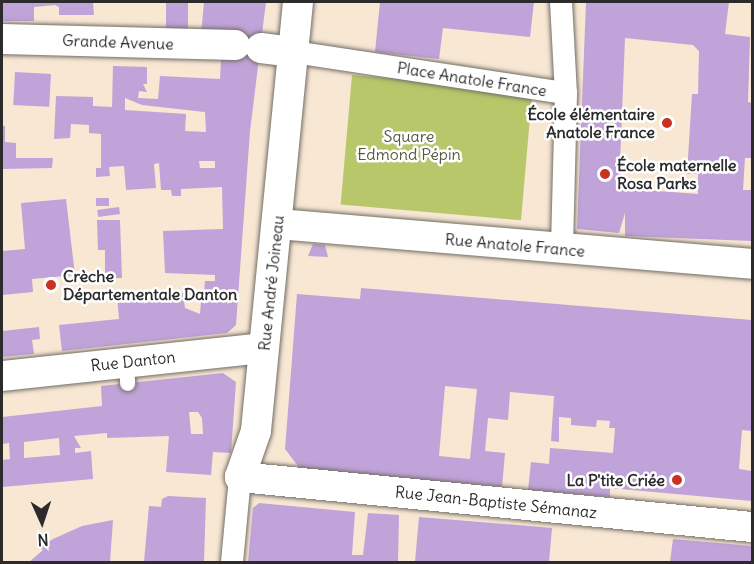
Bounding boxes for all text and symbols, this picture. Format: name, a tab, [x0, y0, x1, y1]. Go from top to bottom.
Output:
street label: Grande Avenue	[62, 30, 174, 54]
street label: Place Anatole France	[396, 58, 548, 100]
place label: École élémentaire Anatole France	[527, 104, 655, 142]
marker: École élémentaire Anatole France	[660, 116, 674, 130]
park label: Square Edmond Pépin	[357, 126, 461, 164]
place label: École maternelle Rosa Parks	[617, 155, 736, 193]
marker: École maternelle Rosa Parks	[598, 167, 612, 181]
street label: Rue André Joineau	[254, 214, 288, 352]
street label: Rue Anatole France	[444, 229, 586, 261]
place label: Crèche Départementale Danton	[63, 266, 237, 304]
marker: Crèche Départementale Danton	[44, 278, 58, 292]
street label: Rue Danton	[90, 347, 176, 375]
place label: La P'tite Criée	[566, 470, 665, 490]
marker: La P'tite Criée	[670, 473, 684, 487]
street label: Rue Jean-Baptiste Sémanaz	[394, 482, 598, 522]
north arrow	[12, 492, 72, 552]
text: N	[37, 530, 49, 550]

